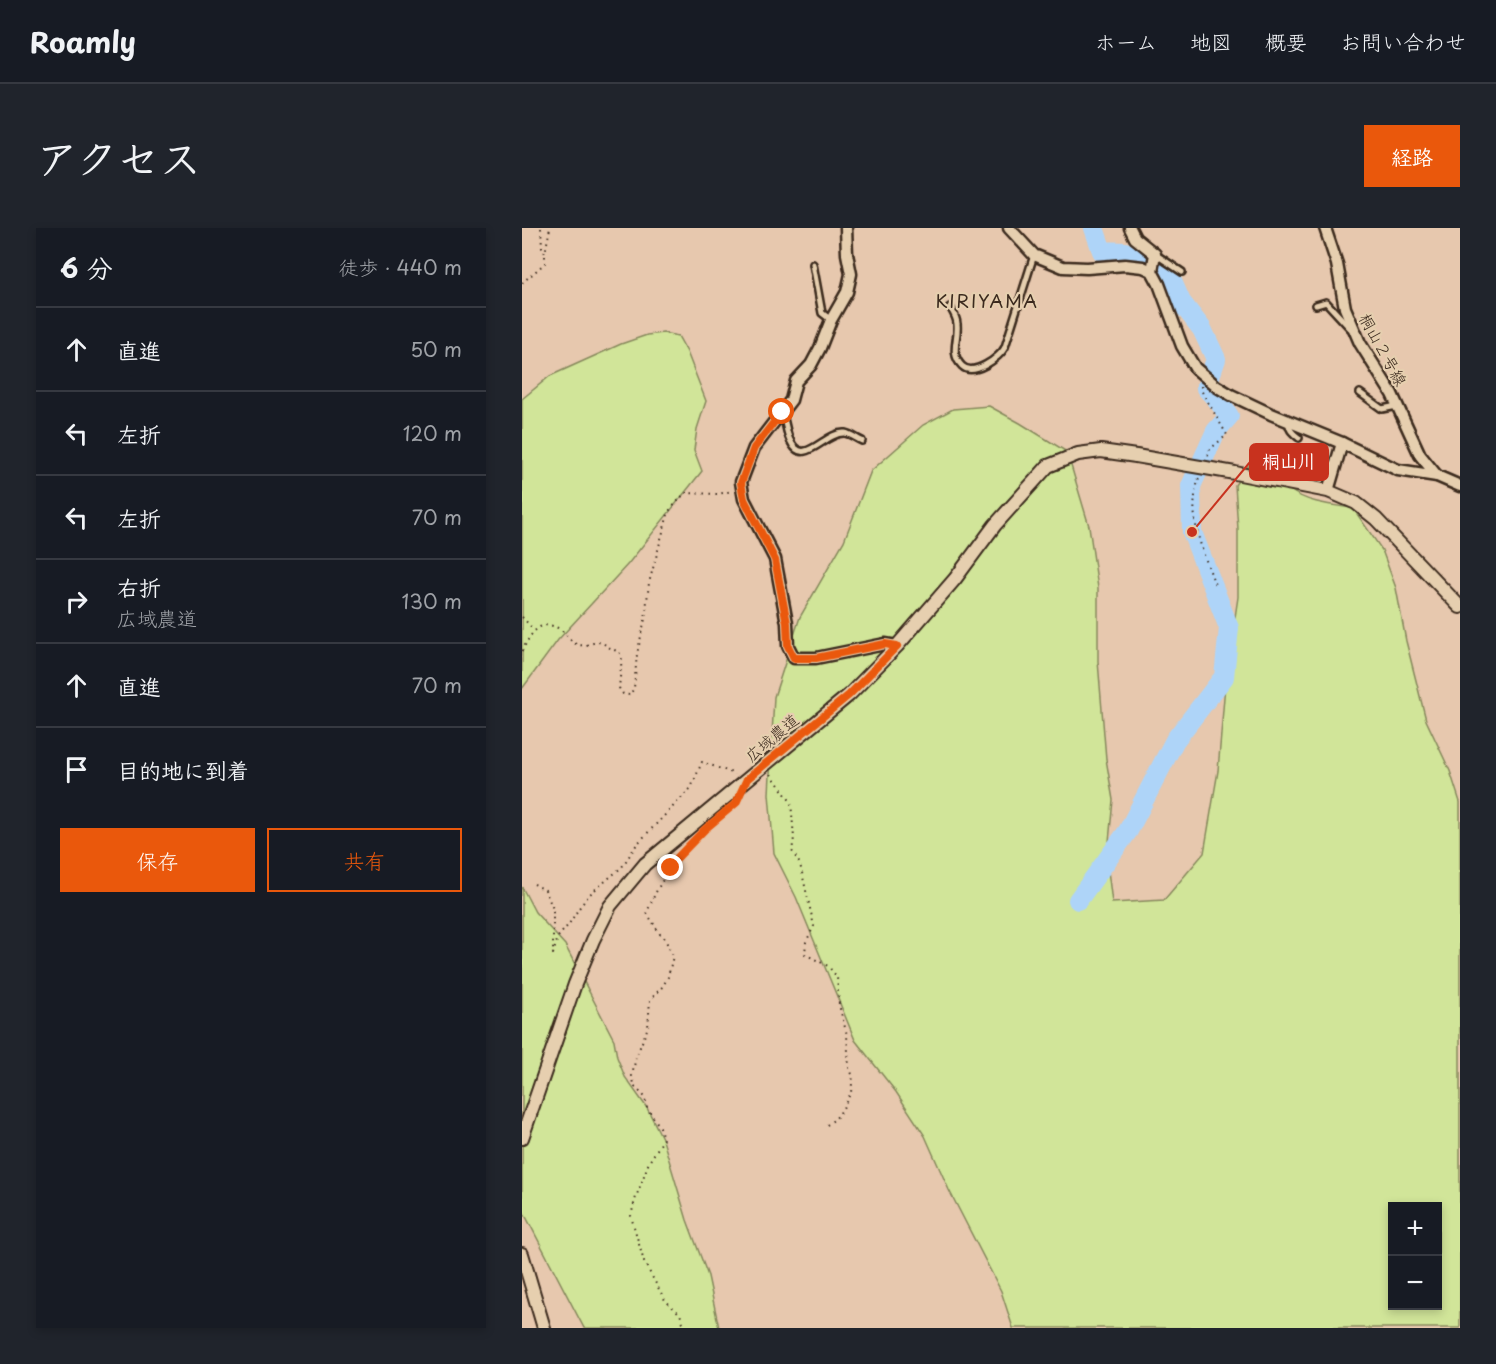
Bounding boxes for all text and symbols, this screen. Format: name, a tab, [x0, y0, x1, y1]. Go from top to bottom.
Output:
text: Roamly	[30, 20, 136, 63]
text: ホーム	[1095, 25, 1157, 57]
text: 地図	[1190, 25, 1232, 57]
text: 概要	[1265, 25, 1307, 57]
text: お問い合わせ	[1340, 25, 1466, 57]
text: アクセス	[36, 125, 201, 188]
button: 経路	[1364, 125, 1460, 187]
text: 6 分	[60, 248, 113, 287]
text: 徒歩 · 440 m	[339, 252, 462, 282]
district label: KIRIYAMA	[935, 287, 1039, 314]
street label: 桐山２号線	[1354, 308, 1414, 390]
icon: ahead	[60, 333, 93, 366]
text: 直進	[117, 333, 161, 366]
text: 50 m	[410, 334, 462, 364]
route start	[768, 398, 794, 424]
icon: left	[60, 417, 93, 450]
text: 左折	[117, 417, 161, 450]
text: 120 m	[403, 418, 462, 448]
callout: 桐山川	[1250, 444, 1328, 480]
text: 桐山川	[1262, 447, 1316, 474]
icon: left	[60, 501, 93, 534]
text: 左折	[117, 501, 161, 534]
text: 70 m	[412, 502, 462, 532]
text: 右折	[117, 570, 161, 603]
icon: right	[60, 585, 93, 618]
text: 130 m	[402, 586, 462, 616]
text: 広域農道	[117, 603, 197, 633]
icon: ahead	[60, 669, 93, 702]
text: 直進	[117, 669, 161, 702]
text: 70 m	[412, 670, 462, 700]
street label: 広域農道	[739, 707, 803, 767]
icon: arrive	[60, 753, 93, 786]
text: 目的地に到着	[117, 753, 249, 786]
button: 保存	[60, 828, 255, 892]
button: 共有	[267, 828, 462, 892]
route end	[657, 854, 683, 880]
map controls	[1388, 1202, 1442, 1310]
button: +	[1388, 1202, 1442, 1256]
button: −	[1388, 1256, 1442, 1310]

